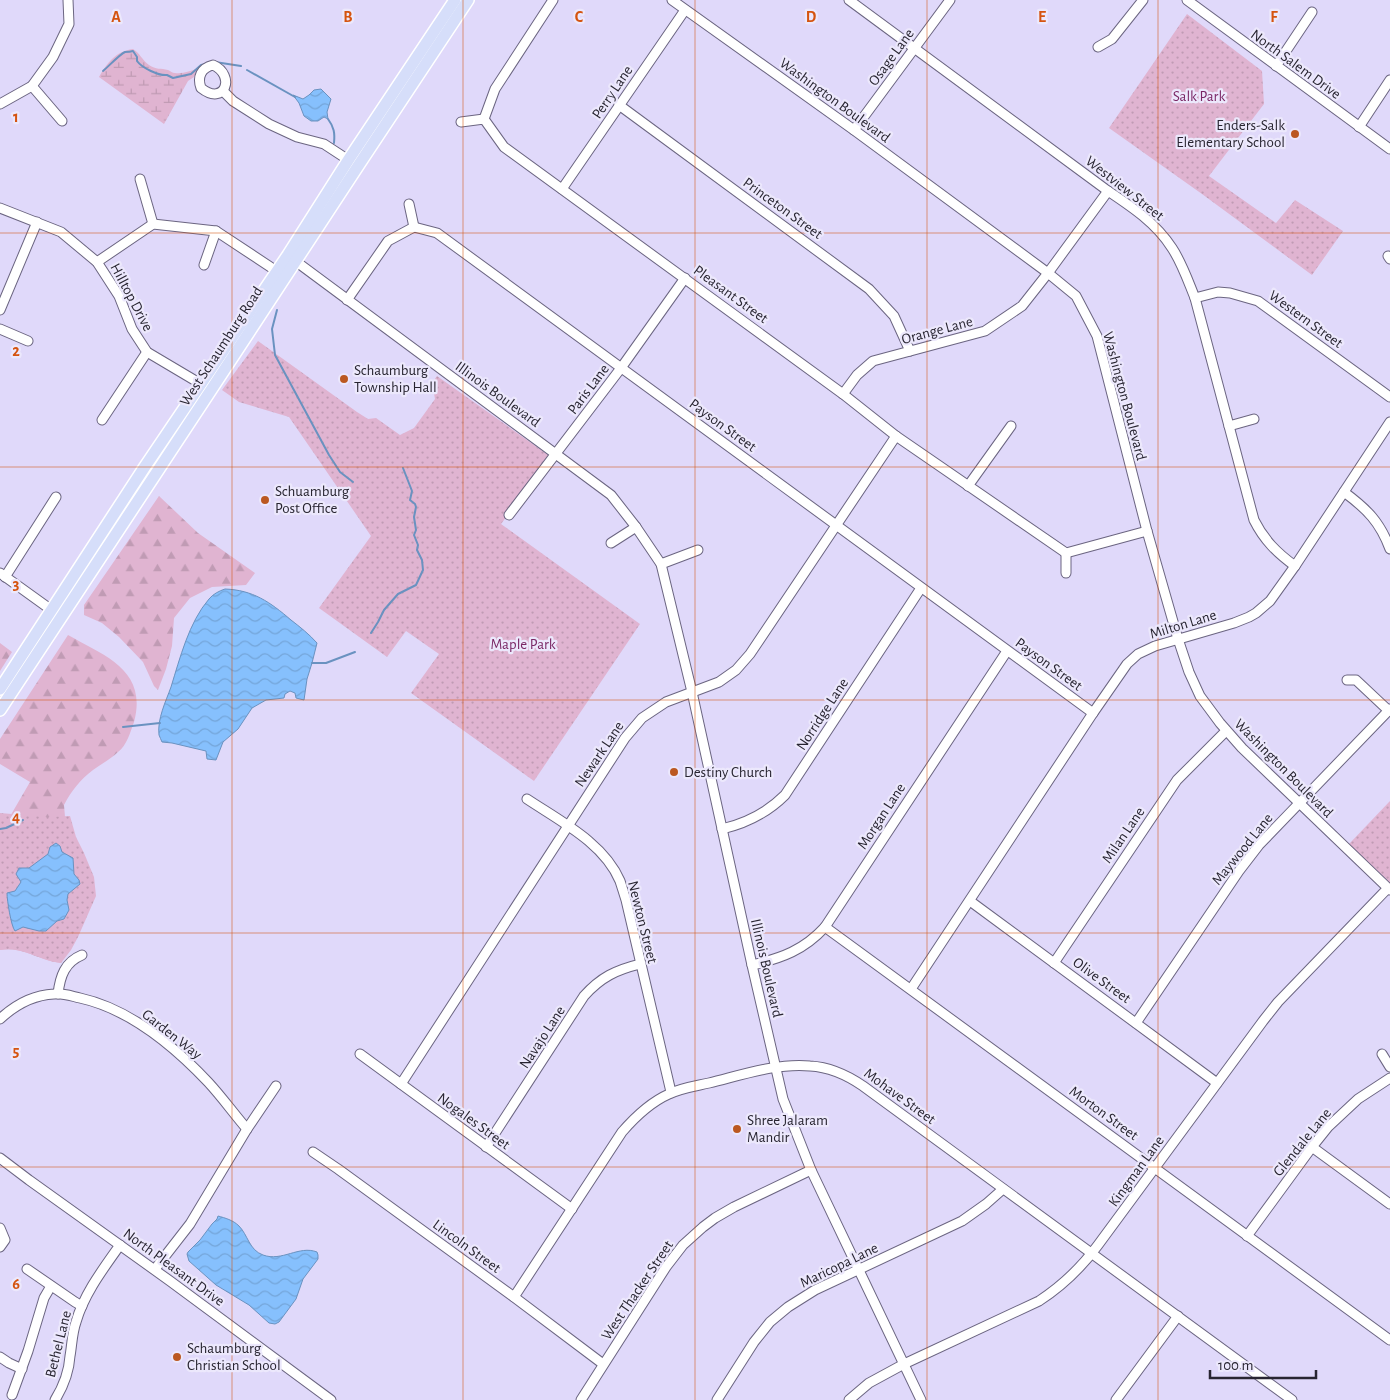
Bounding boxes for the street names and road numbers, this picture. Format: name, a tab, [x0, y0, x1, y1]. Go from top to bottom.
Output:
street label: Osage Lane	[866, 26, 917, 89]
street label: North Salem Drive	[1248, 27, 1343, 102]
street label: Washington Boulevard	[777, 55, 893, 146]
street label: Perry Lane	[589, 63, 636, 122]
street label: Westview Street	[1083, 153, 1167, 224]
street label: Princeton Street	[740, 175, 825, 242]
street label: Hilltop Drive	[107, 261, 156, 334]
street label: Pleasant Street	[691, 262, 771, 326]
street label: West Schaumburg Road	[177, 284, 266, 409]
street label: Western Street	[1266, 288, 1346, 351]
street label: Orange Lane	[900, 314, 974, 347]
street label: Washington Boulevard	[1100, 330, 1149, 462]
street label: Illinois Boulevard	[453, 359, 543, 430]
street label: Paris Lane	[565, 361, 612, 417]
street label: Payson Street	[686, 396, 759, 455]
street label: Milton Lane	[1148, 607, 1218, 642]
street label: Payson Street	[1012, 635, 1085, 694]
street label: Norridge Lane	[794, 675, 851, 753]
street label: Washington Boulevard	[1231, 716, 1336, 821]
street label: Newark Lane	[572, 719, 627, 790]
street label: Morgan Lane	[855, 781, 908, 852]
street label: Milan Lane	[1099, 805, 1148, 866]
street label: Maywood Lane	[1209, 811, 1276, 888]
street label: Newton Street	[625, 879, 660, 965]
street label: Illinois Boulevard	[748, 917, 785, 1019]
street label: Olive Street	[1070, 954, 1134, 1006]
street label: Navajo Lane	[517, 1003, 568, 1071]
street label: Garden Way	[139, 1007, 205, 1063]
street label: Mohave Street	[861, 1066, 938, 1127]
street label: Morton Street	[1067, 1084, 1141, 1143]
street label: Nogales Street	[435, 1090, 513, 1153]
street label: Glendale Lane	[1271, 1105, 1334, 1179]
street label: Kingman Lane	[1106, 1133, 1167, 1210]
street label: Lincoln Street	[430, 1217, 504, 1276]
street label: North Pleasant Drive	[120, 1226, 227, 1309]
street label: West Thacker Street	[599, 1238, 676, 1343]
street label: Maricopa Lane	[798, 1240, 881, 1291]
street label: Bethel Lane	[43, 1309, 74, 1379]

